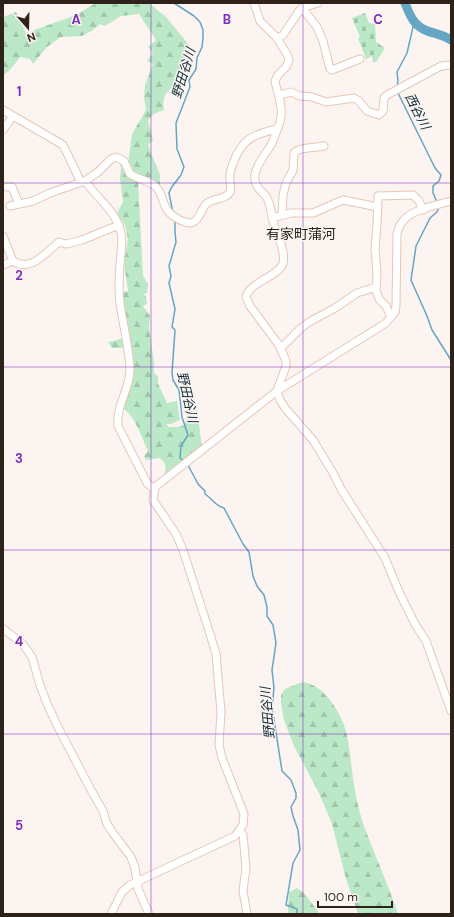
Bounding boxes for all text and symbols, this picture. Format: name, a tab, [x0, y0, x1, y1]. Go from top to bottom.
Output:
north arrow	[8, 8, 48, 48]
text: A	[71, 11, 81, 28]
text: B	[223, 11, 231, 28]
text: C	[373, 11, 383, 28]
text: N	[25, 29, 38, 45]
water label: 野田谷川	[168, 44, 200, 101]
text: 1	[17, 83, 21, 100]
water label: 西谷川	[401, 90, 435, 134]
district label: 有家町蒲河	[266, 225, 336, 243]
text: 2	[15, 267, 23, 284]
water label: 野田谷川	[173, 370, 202, 426]
text: 3	[15, 450, 23, 467]
text: 4	[15, 633, 23, 650]
water label: 野田谷川	[257, 684, 278, 740]
text: 5	[15, 817, 23, 834]
scale bar	[318, 883, 392, 909]
text: 100 m	[324, 889, 358, 905]

